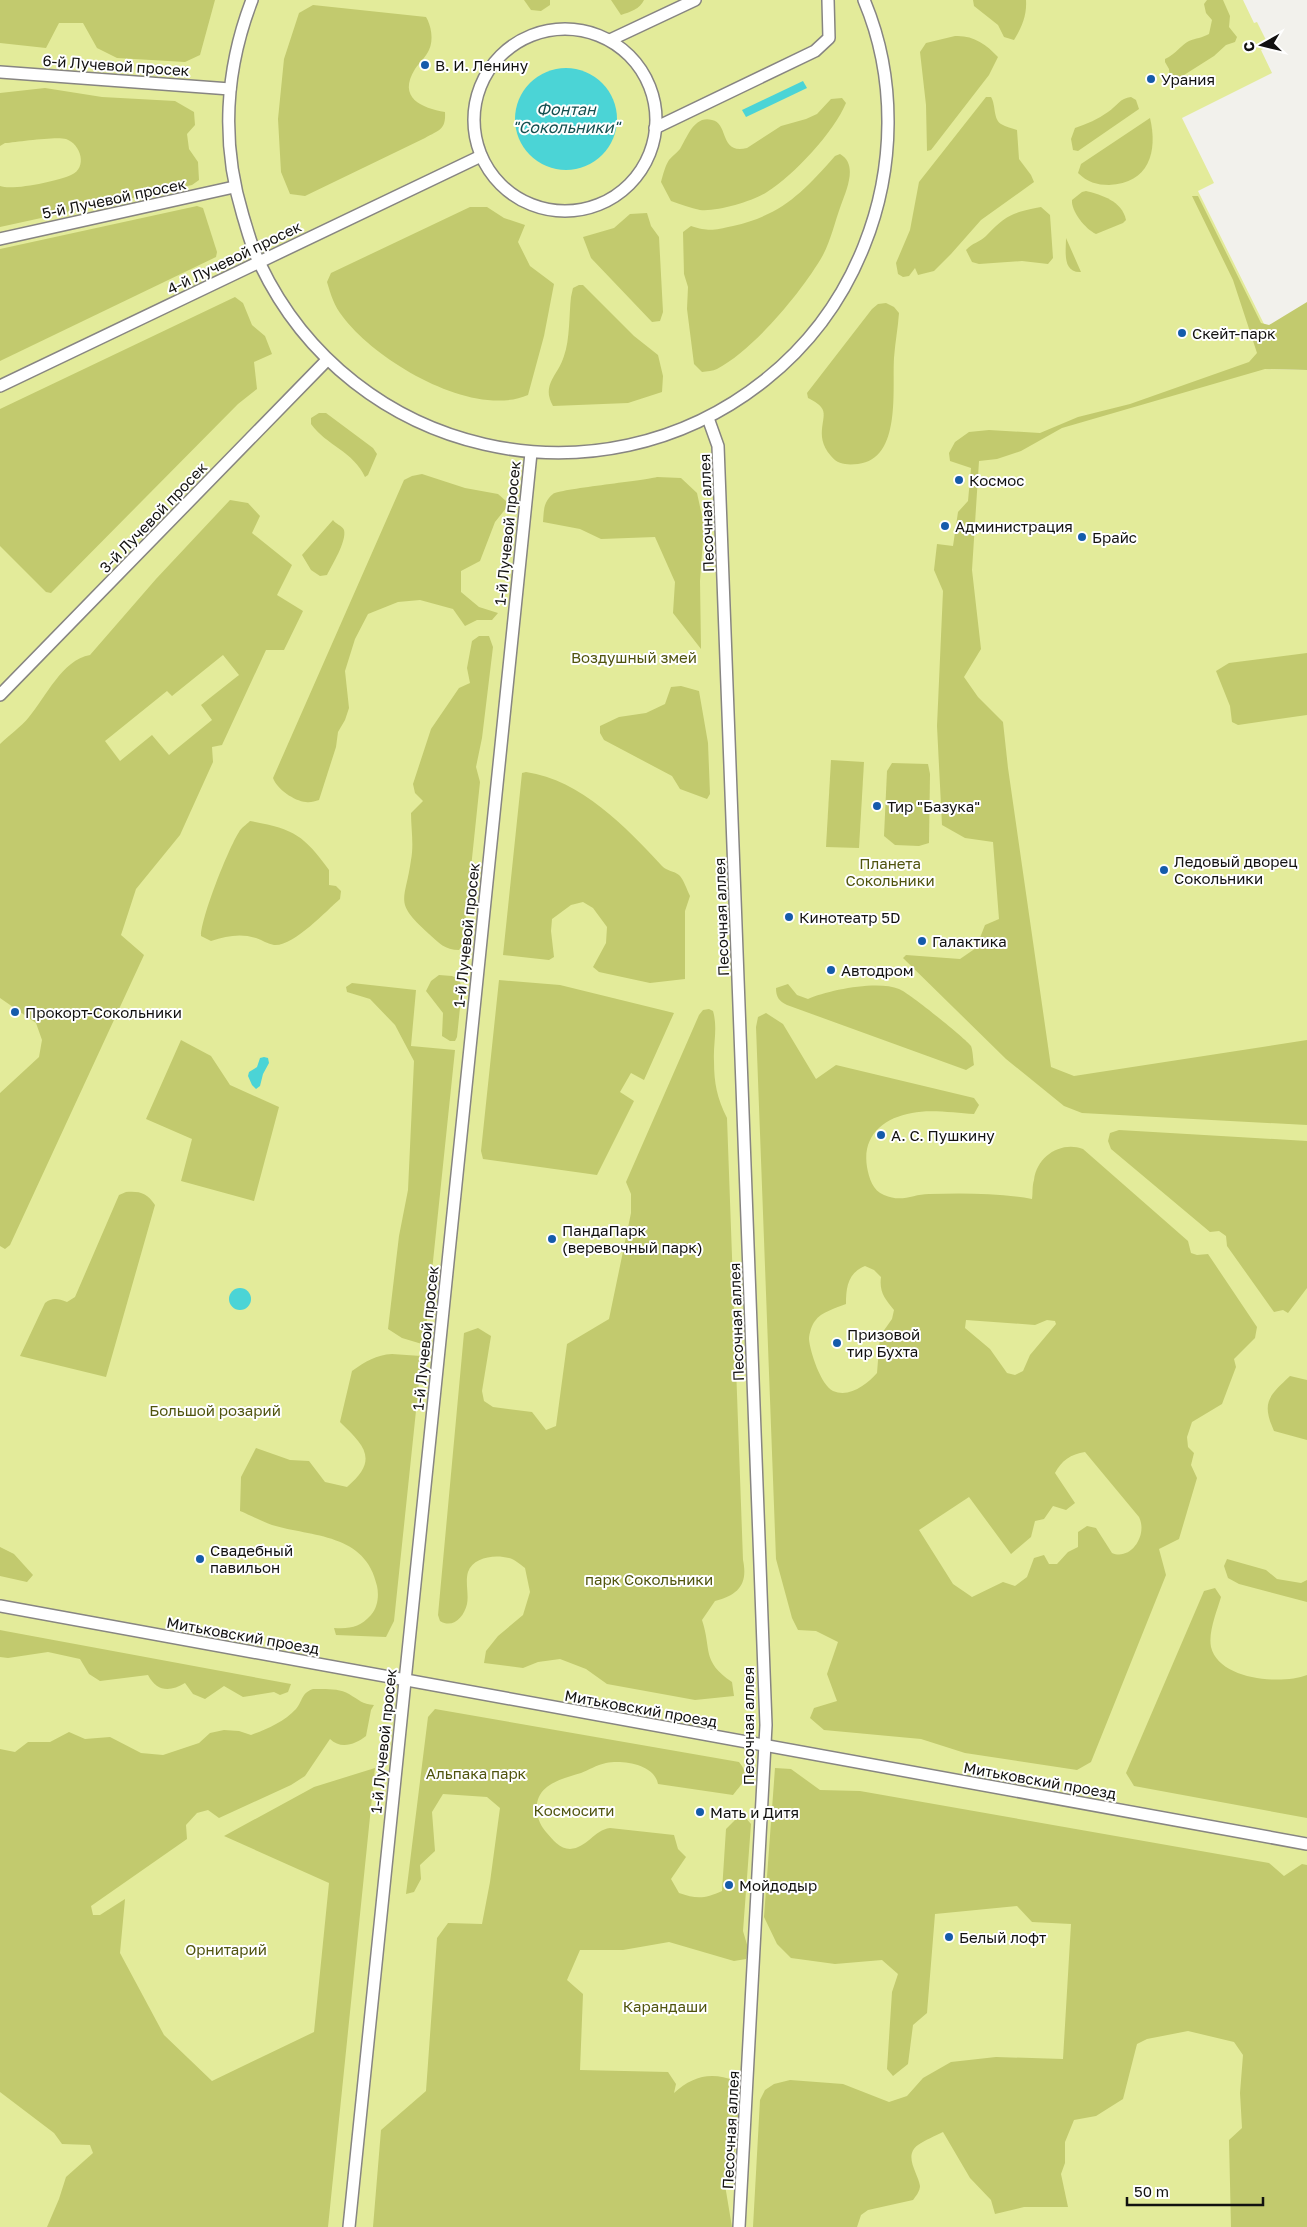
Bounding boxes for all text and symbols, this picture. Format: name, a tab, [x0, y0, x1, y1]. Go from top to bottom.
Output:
north arrow	[1237, 20, 1287, 70]
text: С	[1240, 41, 1258, 53]
street label: 6-й Лучевой просек	[42, 51, 190, 79]
place label: В. И. Ленину	[435, 56, 529, 74]
marker: В. И. Ленину	[419, 59, 431, 71]
place label: Урания	[1161, 70, 1215, 88]
marker: Урания	[1145, 73, 1157, 85]
water label: Фонтан "Сокольники"	[512, 99, 623, 137]
street label: 5-й Лучевой просек	[40, 174, 188, 222]
street label: 4-й Лучевой просек	[164, 216, 304, 297]
place label: Скейт-парк	[1192, 324, 1276, 342]
marker: Скейт-парк	[1176, 327, 1188, 339]
street label: Песочная аллея	[695, 453, 717, 573]
street label: 3-й Лучевой просек	[96, 458, 211, 576]
street label: 1-й Лучевой просек	[490, 459, 524, 606]
place label: Космос	[969, 471, 1024, 489]
marker: Космос	[953, 474, 965, 486]
place label: Администрация	[955, 517, 1073, 535]
marker: Администрация	[939, 520, 951, 532]
place label: Брайс	[1092, 528, 1137, 546]
marker: Брайс	[1076, 531, 1088, 543]
park label: Воздушный змей	[571, 648, 697, 666]
place label: Тир "Базука"	[887, 797, 980, 815]
marker: Тир "Базука"	[871, 800, 883, 812]
place label: Ледовый дворец Сокольники	[1174, 852, 1297, 887]
park label: Планета Сокольники	[845, 854, 935, 889]
street label: Песочная аллея	[710, 857, 732, 977]
street label: 1-й Лучевой просек	[449, 861, 483, 1008]
marker: Ледовый дворец Сокольники	[1158, 864, 1170, 876]
place label: Кинотеатр 5D	[799, 908, 900, 926]
marker: Кинотеатр 5D	[783, 911, 795, 923]
place label: Галактика	[932, 932, 1007, 950]
marker: Галактика	[916, 935, 928, 947]
place label: Автодром	[841, 961, 914, 979]
marker: Автодром	[825, 964, 837, 976]
place label: Прокорт-Сокольники	[25, 1003, 182, 1021]
marker: Прокорт-Сокольники	[9, 1006, 21, 1018]
place label: А. С. Пушкину	[891, 1126, 995, 1144]
marker: А. С. Пушкину	[875, 1129, 887, 1141]
place label: ПандаПарк (веревочный парк)	[562, 1221, 703, 1256]
marker: ПандаПарк (веревочный парк)	[546, 1233, 558, 1245]
street label: Песочная аллея	[725, 1262, 747, 1382]
street label: 1-й Лучевой просек	[408, 1264, 442, 1411]
place label: Призовой тир Бухта	[847, 1325, 920, 1360]
marker: Призовой тир Бухта	[831, 1337, 843, 1349]
park label: Большой розарий	[149, 1401, 281, 1419]
place label: Свадебный павильон	[210, 1541, 293, 1576]
marker: Свадебный павильон	[194, 1553, 206, 1565]
park label: парк Сокольники	[585, 1570, 713, 1588]
street label: Митьковский проезд	[165, 1613, 321, 1657]
street label: 1-й Лучевой просек	[366, 1667, 400, 1814]
street label: Песочная аллея	[739, 1667, 757, 1785]
street label: Митьковский проезд	[563, 1686, 719, 1730]
street label: Митьковский проезд	[962, 1758, 1118, 1802]
park label: Альпака парк	[426, 1764, 527, 1782]
park label: Космосити	[533, 1801, 615, 1819]
place label: Мать и Дитя	[710, 1803, 799, 1821]
marker: Мать и Дитя	[694, 1806, 706, 1818]
place label: Мойдодыр	[739, 1876, 817, 1894]
marker: Мойдодыр	[723, 1879, 735, 1891]
place label: Белый лофт	[959, 1928, 1047, 1946]
marker: Белый лофт	[943, 1931, 955, 1943]
park label: Орнитарий	[185, 1940, 267, 1958]
park label: Карандаши	[623, 1997, 707, 2015]
street label: Песочная аллея	[718, 2070, 742, 2190]
scale bar	[1127, 2174, 1263, 2206]
text: 50 m	[1134, 2182, 1169, 2200]

